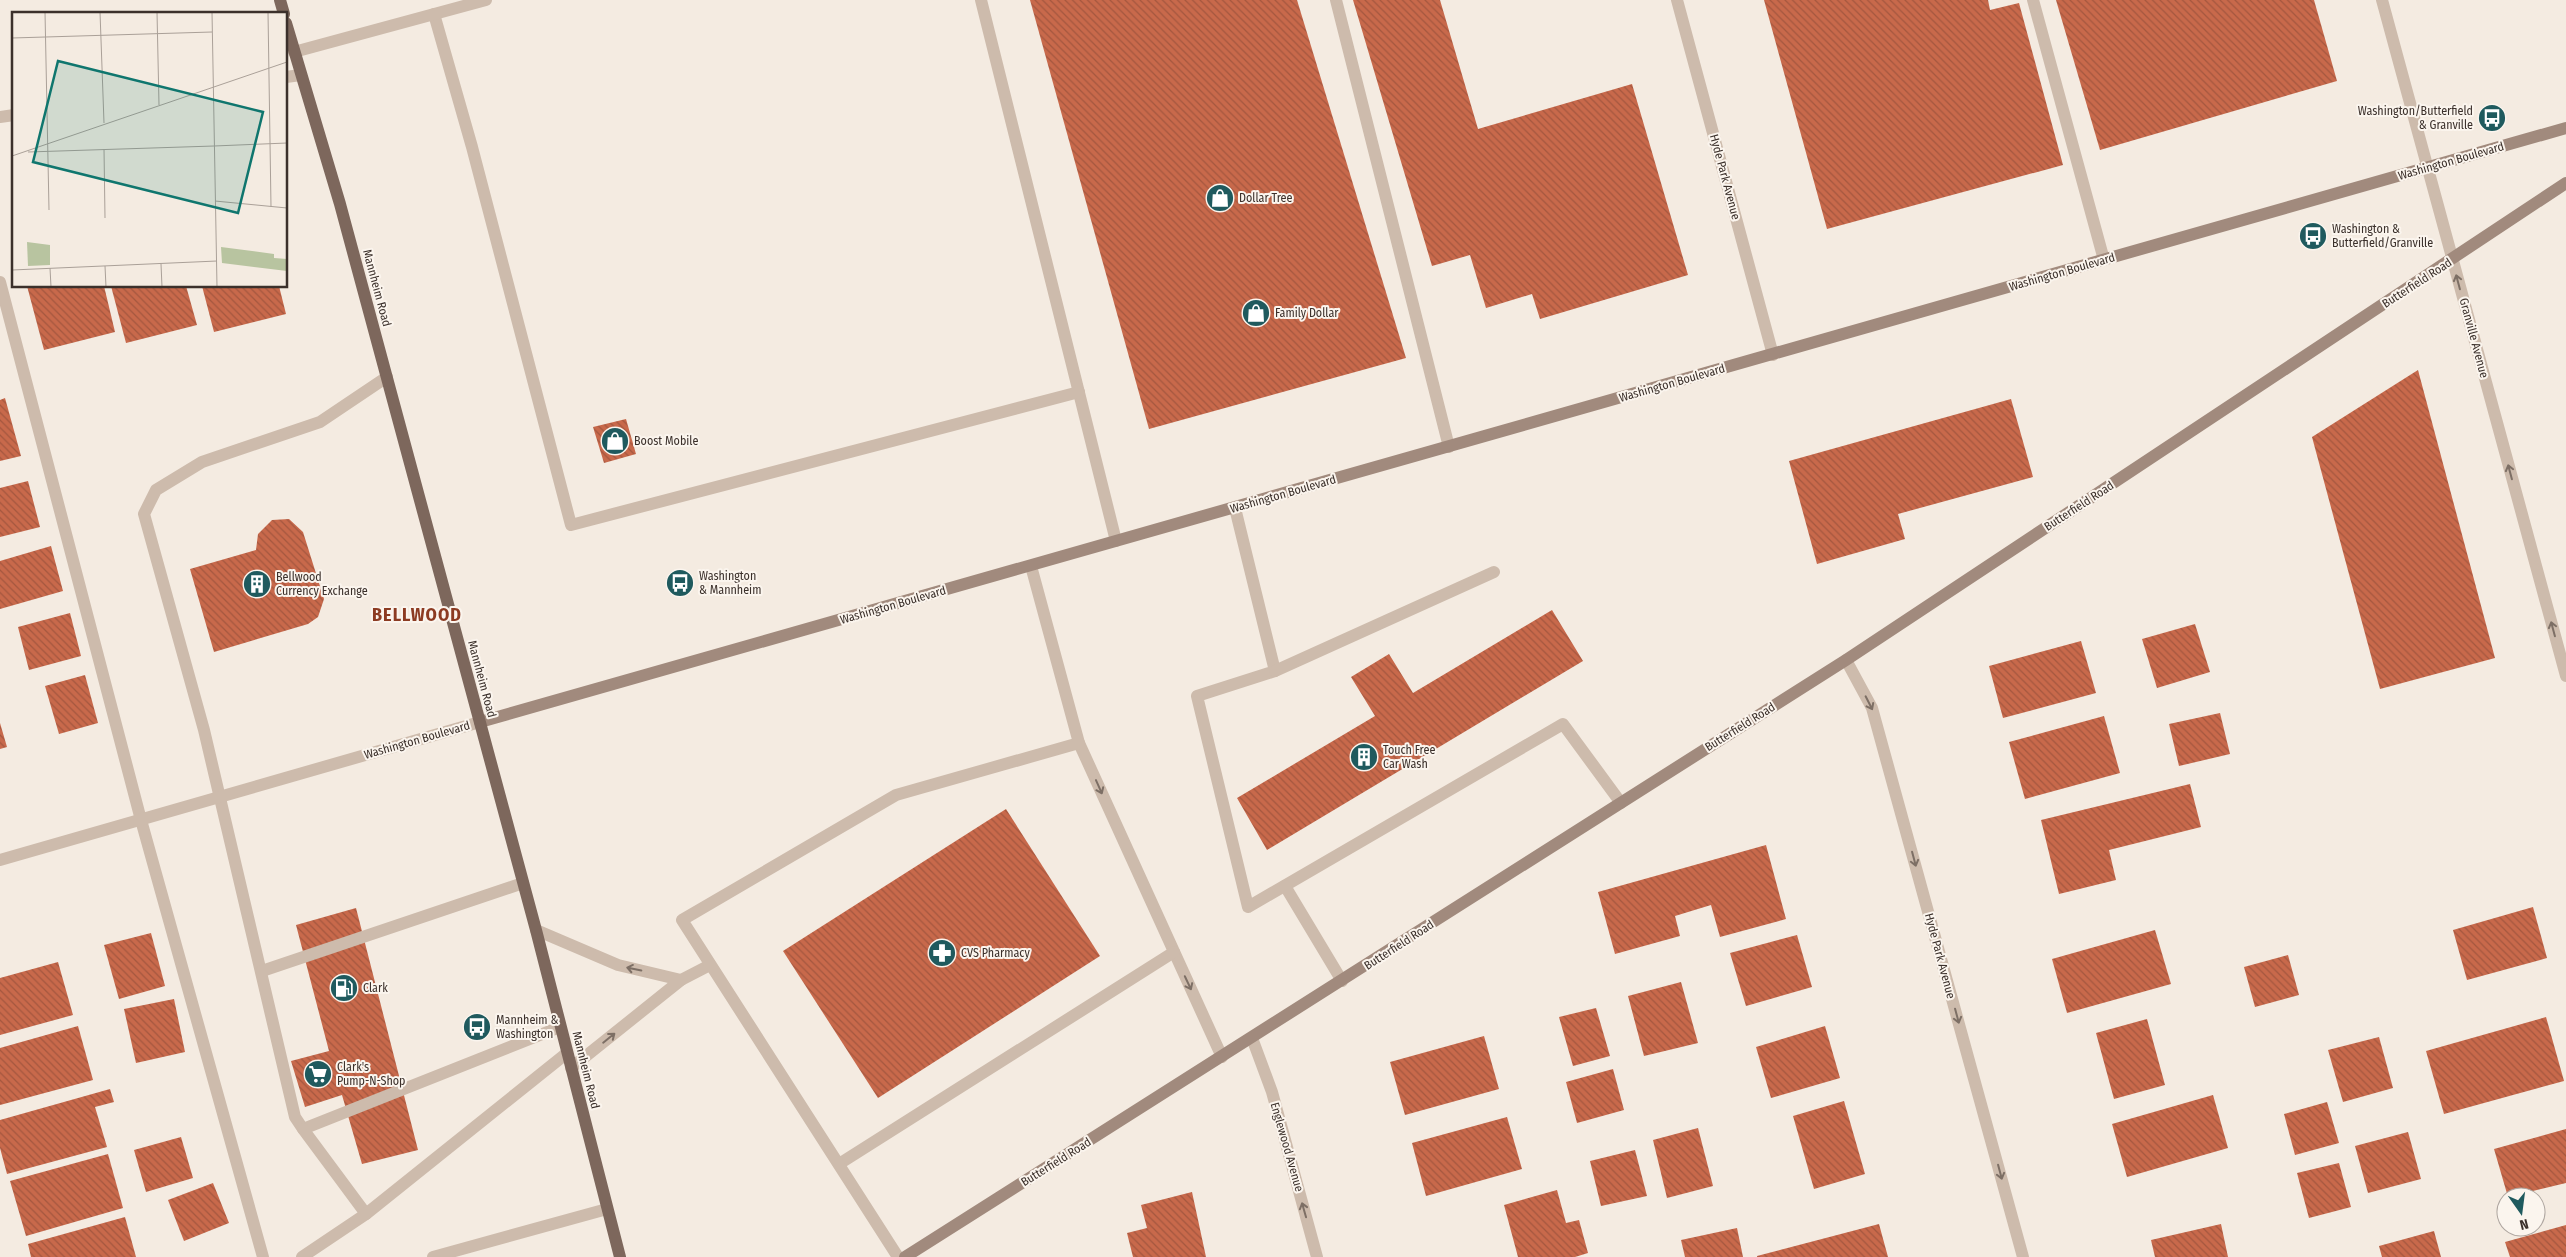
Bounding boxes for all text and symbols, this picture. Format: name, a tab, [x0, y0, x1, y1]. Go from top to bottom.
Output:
inset map	[12, 12, 288, 288]
bus stop icon: Washington/Butterfield & Granville	[2477, 103, 2507, 133]
place label: Washington/Butterfield & Granville	[2358, 104, 2473, 132]
street label: Hyde Park Avenue	[1707, 133, 1743, 221]
street label: Washington Boulevard	[2396, 139, 2506, 183]
shop icon: Dollar Tree	[1205, 183, 1235, 213]
place label: Dollar Tree	[1239, 191, 1292, 205]
bus stop icon: Washington & Butterfield/Granville	[2298, 221, 2328, 251]
place label: Washington & Butterfield/Granville	[2332, 222, 2433, 250]
street label: Mannheim Road	[360, 248, 394, 328]
street label: Washington Boulevard	[2007, 250, 2117, 294]
street label: Butterfield Road	[2380, 255, 2454, 311]
one-way arrow	[2453, 274, 2463, 290]
street label: Granville Avenue	[2457, 296, 2491, 380]
shop icon: Family Dollar	[1241, 298, 1271, 328]
place label: Family Dollar	[1275, 306, 1339, 320]
street label: Washington Boulevard	[1617, 361, 1727, 405]
shop icon: Boost Mobile	[600, 426, 630, 456]
place label: Boost Mobile	[634, 434, 698, 448]
one-way arrow	[2505, 465, 2515, 481]
street label: Washington Boulevard	[1228, 472, 1338, 516]
street label: Butterfield Road	[2042, 478, 2116, 534]
bus stop icon: Washington & Mannheim	[665, 568, 695, 598]
building icon: Bellwood Currency Exchange	[242, 569, 272, 599]
place label: Washington & Mannheim	[699, 569, 761, 597]
place label: Bellwood Currency Exchange	[276, 570, 368, 598]
street label: Washington Boulevard	[838, 583, 948, 627]
district label: BELLWOOD	[372, 604, 462, 626]
one-way arrow	[2548, 621, 2557, 637]
street label: Mannheim Road	[465, 639, 499, 719]
one-way arrow	[1865, 695, 1874, 710]
street label: Butterfield Road	[1702, 700, 1778, 754]
street label: Washington Boulevard	[362, 718, 472, 762]
building icon: Touch Free Car Wash	[1349, 742, 1379, 772]
place label: Touch Free Car Wash	[1383, 743, 1435, 771]
one-way arrow	[1095, 779, 1105, 794]
one-way arrow	[1909, 851, 1919, 867]
street label: Hyde Park Avenue	[1922, 912, 1958, 1000]
street label: Butterfield Road	[1362, 917, 1436, 973]
pharmacy icon: CVS Pharmacy	[927, 938, 957, 968]
place label: CVS Pharmacy	[961, 946, 1030, 960]
one-way arrow	[626, 964, 642, 973]
fuel station icon: Clark	[329, 973, 359, 1003]
one-way arrow	[1184, 975, 1194, 990]
place label: Clark	[363, 981, 388, 995]
one-way arrow	[1952, 1007, 1962, 1023]
bus stop icon: Mannheim & Washington	[462, 1012, 492, 1042]
place label: Mannheim & Washington	[496, 1013, 558, 1041]
street label: Mannheim Road	[570, 1030, 602, 1110]
one-way arrow	[602, 1032, 615, 1043]
supermarket icon: Clark's Pump-N-Shop	[303, 1059, 333, 1089]
place label: Clark's Pump-N-Shop	[337, 1060, 406, 1088]
street label: Englewood Avenue	[1268, 1101, 1306, 1193]
street label: Butterfield Road	[1018, 1135, 1094, 1189]
one-way arrow	[1995, 1164, 2005, 1180]
north arrow	[2496, 1187, 2546, 1237]
one-way arrow	[1299, 1202, 1309, 1218]
text: N	[2518, 1215, 2530, 1233]

